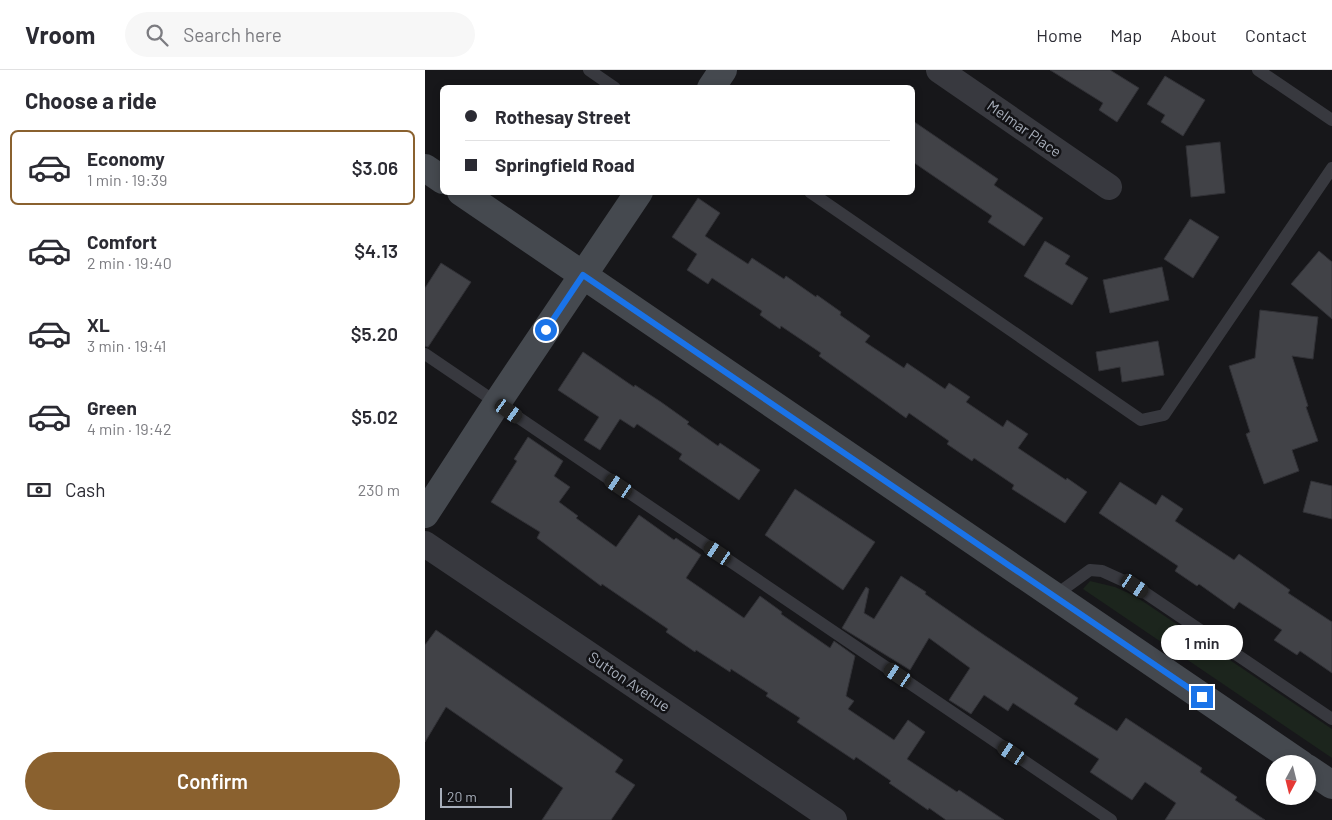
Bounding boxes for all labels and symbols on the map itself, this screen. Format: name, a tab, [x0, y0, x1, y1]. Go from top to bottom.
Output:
street label: Melmar Place	[984, 96, 1065, 160]
route start	[535, 319, 557, 341]
car	[492, 396, 525, 426]
car	[602, 471, 635, 501]
car	[701, 538, 734, 568]
car	[1118, 571, 1151, 601]
callout: 1 min	[1161, 624, 1243, 660]
street label: Sutton Avenue	[585, 647, 674, 715]
car	[881, 660, 914, 690]
route end	[1191, 686, 1213, 708]
car	[995, 738, 1028, 768]
north arrow	[1266, 755, 1316, 805]
scale bar	[440, 785, 513, 808]

